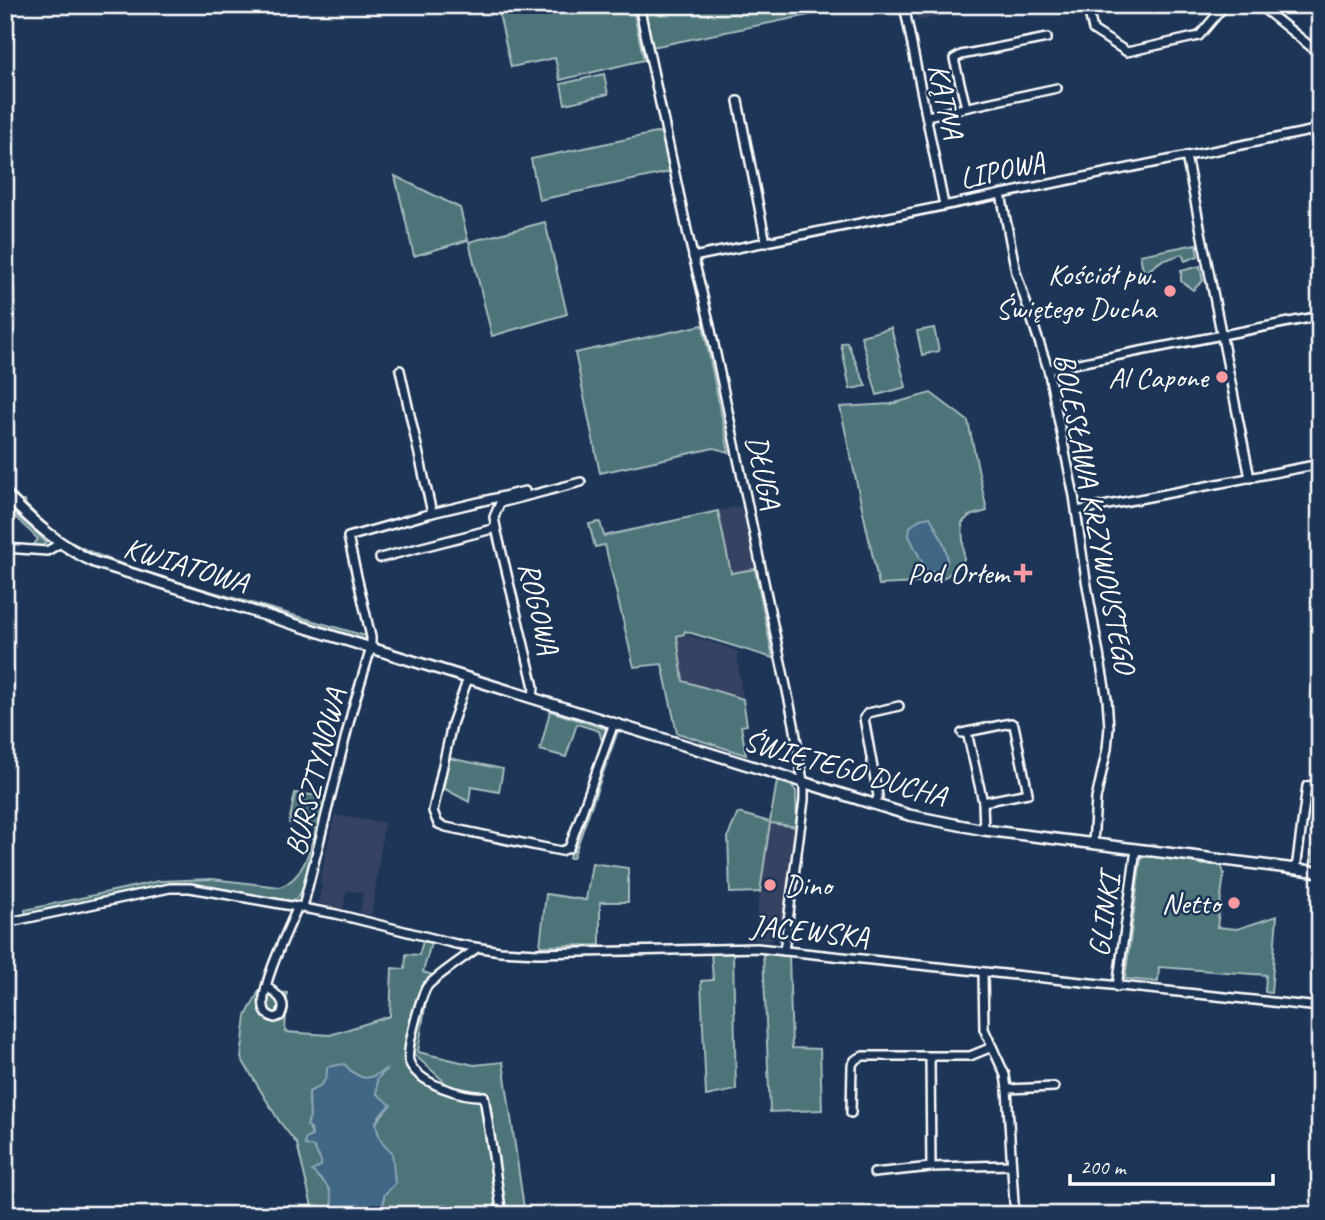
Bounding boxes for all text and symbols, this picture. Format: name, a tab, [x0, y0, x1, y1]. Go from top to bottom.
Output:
street label: KĄTNA	[920, 60, 973, 144]
street label: LIPOWA	[956, 142, 1049, 197]
place label: Kościół pw. Świętego Ducha	[995, 255, 1158, 327]
marker: Kościół pw. Świętego Ducha	[1162, 283, 1178, 299]
street label: BOLESŁAWA KRZYWOUSTEGO	[1045, 350, 1145, 679]
place label: Al Capone	[1108, 358, 1210, 396]
marker: Al Capone	[1214, 369, 1230, 385]
street label: DŁUGA	[738, 432, 790, 513]
street label: KWIATOWA	[119, 528, 254, 602]
place label: Pod Orłem	[907, 554, 1011, 592]
street label: ROGOWA	[510, 558, 568, 659]
marker: Pod Orłem	[1015, 565, 1031, 581]
street label: BURSZTYNOWA	[276, 684, 354, 859]
street label: ŚWIĘTEGO DUCHA	[739, 721, 953, 816]
street label: GLINKI	[1079, 865, 1129, 959]
place label: Dino	[784, 866, 835, 904]
marker: Dino	[762, 877, 778, 893]
place label: Netto	[1162, 884, 1223, 922]
marker: Netto	[1226, 895, 1242, 911]
street label: JACEWSKA	[747, 906, 872, 956]
scale bar	[1070, 1143, 1272, 1187]
text: 200 m	[1080, 1154, 1127, 1180]

